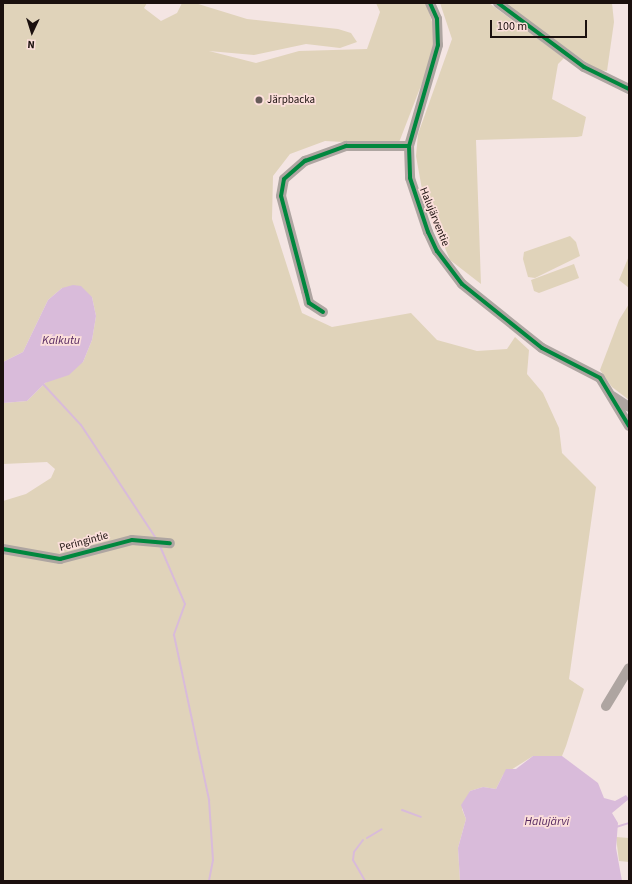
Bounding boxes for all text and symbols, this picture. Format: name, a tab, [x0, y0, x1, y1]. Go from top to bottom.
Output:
north arrow	[12, 12, 52, 52]
scale bar	[492, 12, 589, 38]
text: 100 m	[497, 18, 527, 35]
text: N	[27, 37, 35, 52]
place label: Järpbacka	[267, 93, 315, 107]
marker: Järpbacka	[254, 95, 264, 105]
street label: Halujärventie	[416, 186, 452, 248]
water label: Kalkutu	[42, 334, 80, 348]
street label: Peringintie	[58, 529, 110, 555]
water label: Halujärvi	[525, 815, 569, 829]

